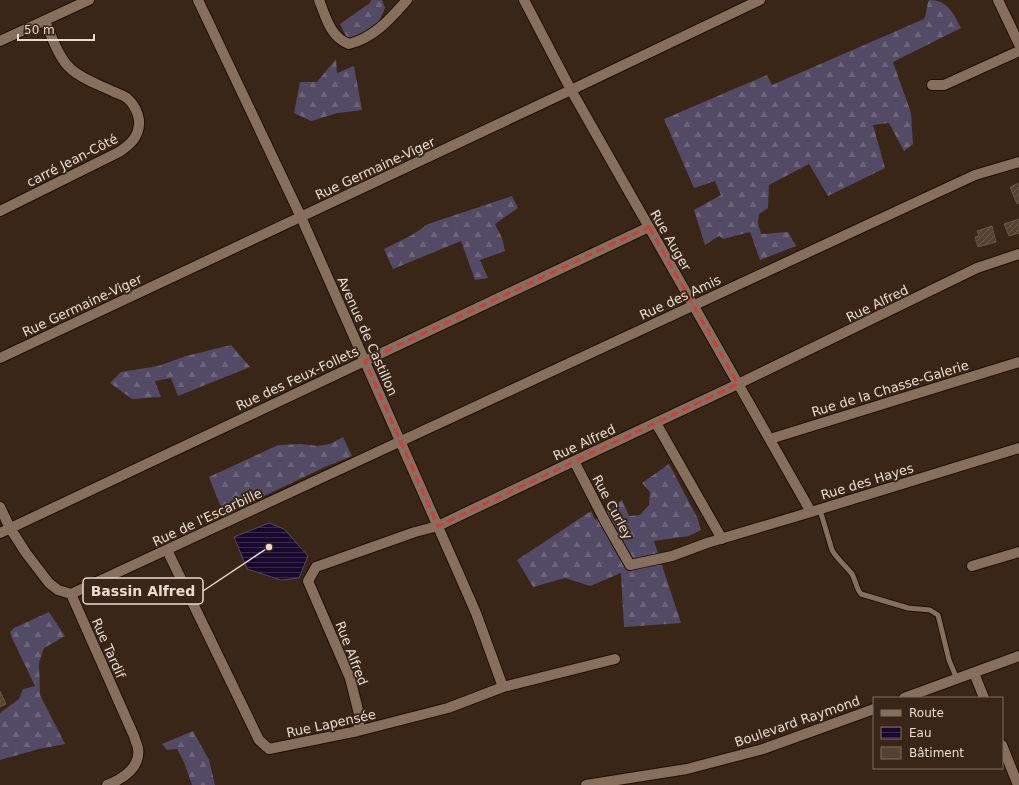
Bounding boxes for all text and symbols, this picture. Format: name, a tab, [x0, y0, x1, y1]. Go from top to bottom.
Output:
scale bar	[18, 16, 94, 42]
text: 50 m	[24, 23, 55, 37]
street label: carré Jean-Côté	[24, 131, 120, 190]
street label: Rue Germaine-Viger	[313, 134, 438, 203]
street label: Rue Auger	[647, 207, 694, 274]
street label: Rue Germaine-Viger	[20, 271, 145, 340]
street label: Rue des Amis	[637, 272, 723, 323]
street label: Avenue de Castillon	[335, 274, 401, 398]
street label: Rue Alfred	[844, 282, 911, 325]
street label: Rue des Feux-Follets	[234, 343, 361, 413]
street label: Rue de la Chasse-Galerie	[810, 357, 971, 420]
street label: Rue Alfred	[551, 421, 618, 463]
street label: Rue des Hayes	[819, 460, 916, 503]
street label: Rue Curley	[589, 472, 636, 542]
street label: Rue de l'Escarbille	[150, 486, 264, 549]
callout: Bassin Alfred	[83, 578, 203, 604]
text: Bassin Alfred	[91, 583, 195, 599]
street label: Rue Tardif	[89, 616, 129, 681]
street label: Rue Alfred	[332, 619, 371, 687]
street label: Boulevard Raymond	[733, 693, 862, 750]
legend	[873, 697, 1003, 769]
text: Route	[909, 706, 944, 720]
street label: Rue Lapensée	[285, 707, 377, 740]
text: Eau	[909, 726, 932, 740]
text: Bâtiment	[909, 746, 964, 760]

